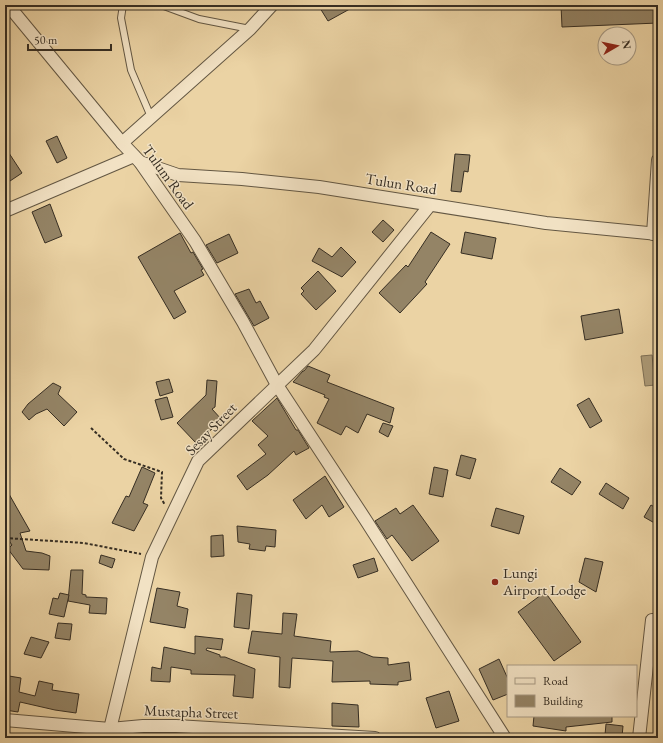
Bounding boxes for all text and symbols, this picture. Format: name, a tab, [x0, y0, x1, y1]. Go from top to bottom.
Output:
scale bar	[28, 26, 111, 52]
north arrow	[597, 26, 637, 66]
text: 50 m	[34, 32, 58, 48]
text: N	[619, 39, 635, 50]
street label: Tulum Road	[139, 141, 199, 213]
street label: Tulun Road	[364, 169, 438, 199]
street label: Sesay Street	[181, 398, 241, 459]
place label: Lungi Airport Lodge	[502, 563, 586, 599]
marker: Lungi Airport Lodge	[490, 577, 500, 587]
legend	[507, 665, 637, 717]
text: Road	[543, 673, 569, 689]
text: Building	[543, 693, 584, 709]
street label: Mustapha Street	[144, 700, 239, 723]

